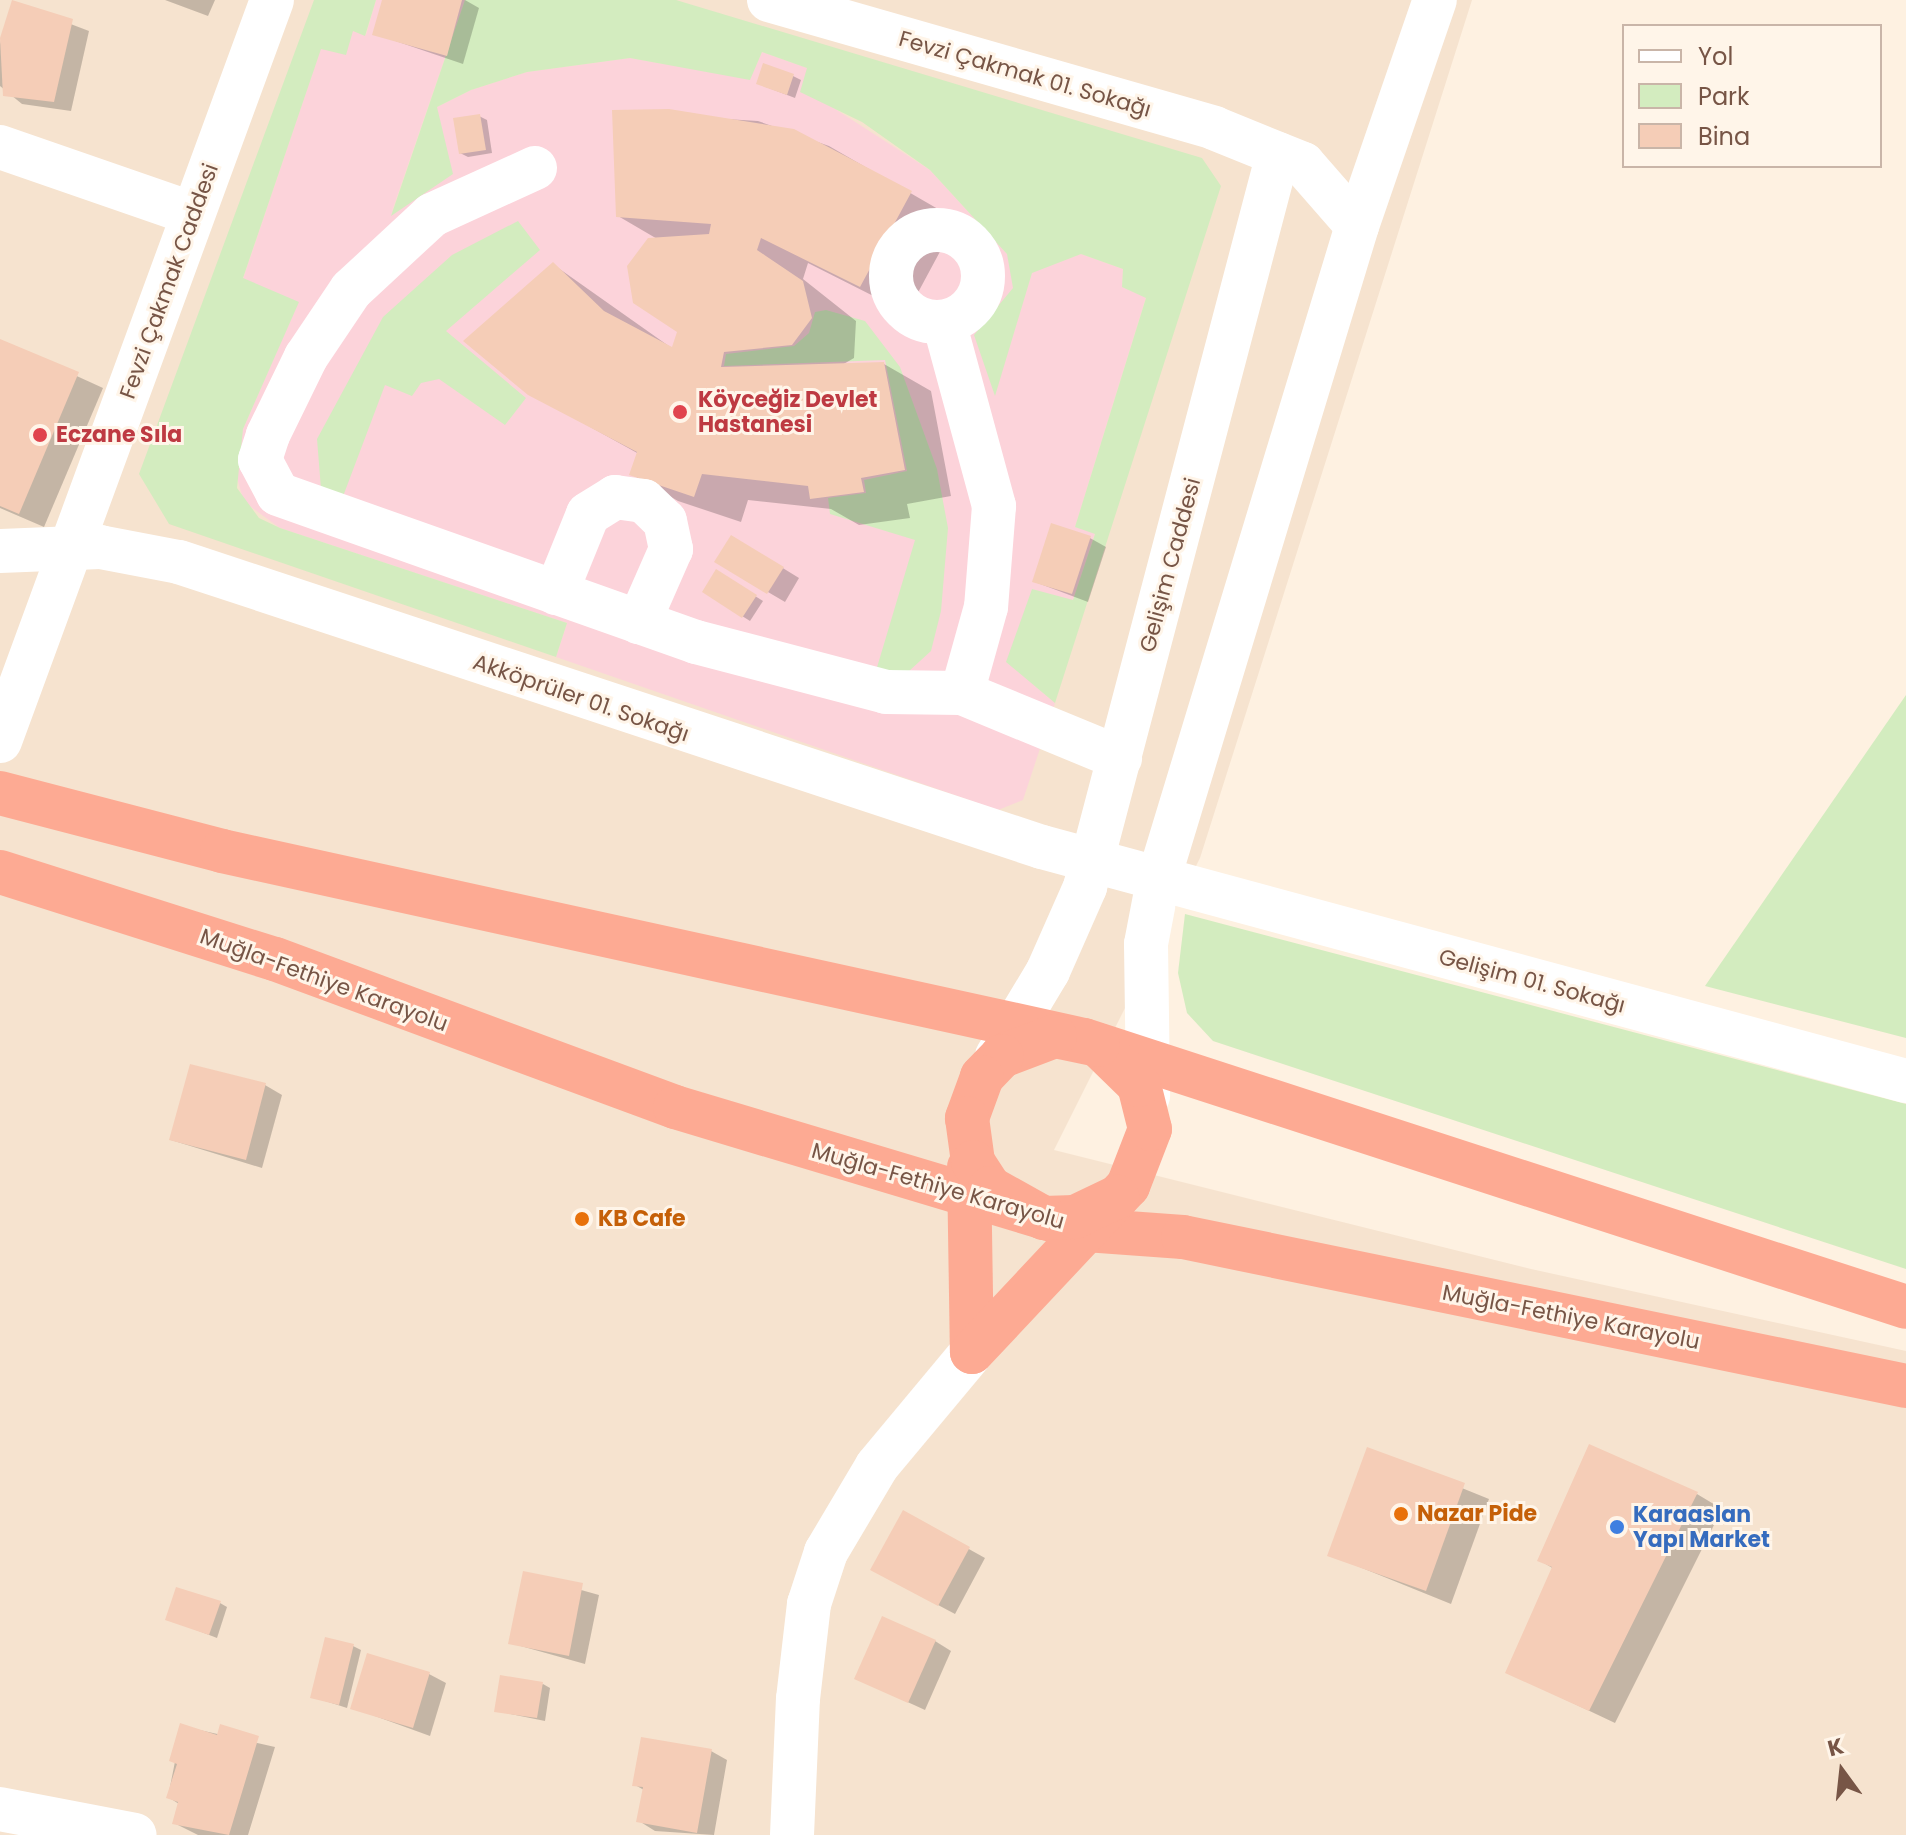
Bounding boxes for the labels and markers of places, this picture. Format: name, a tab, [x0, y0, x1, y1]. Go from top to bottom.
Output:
place label: Köyceğiz Devlet Hastanesi	[698, 386, 877, 438]
marker: Köyceğiz Devlet Hastanesi	[669, 401, 691, 423]
place label: Eczane Sıla	[56, 422, 182, 448]
marker: Eczane Sıla	[31, 426, 49, 444]
place label: KB Cafe	[598, 1206, 686, 1232]
marker: KB Cafe	[573, 1210, 591, 1228]
place label: Nazar Pide	[1417, 1501, 1537, 1527]
place label: Karaaslan Yapı Market	[1633, 1501, 1770, 1552]
marker: Nazar Pide	[1392, 1505, 1410, 1523]
marker: Karaaslan Yapı Market	[1608, 1518, 1626, 1536]

